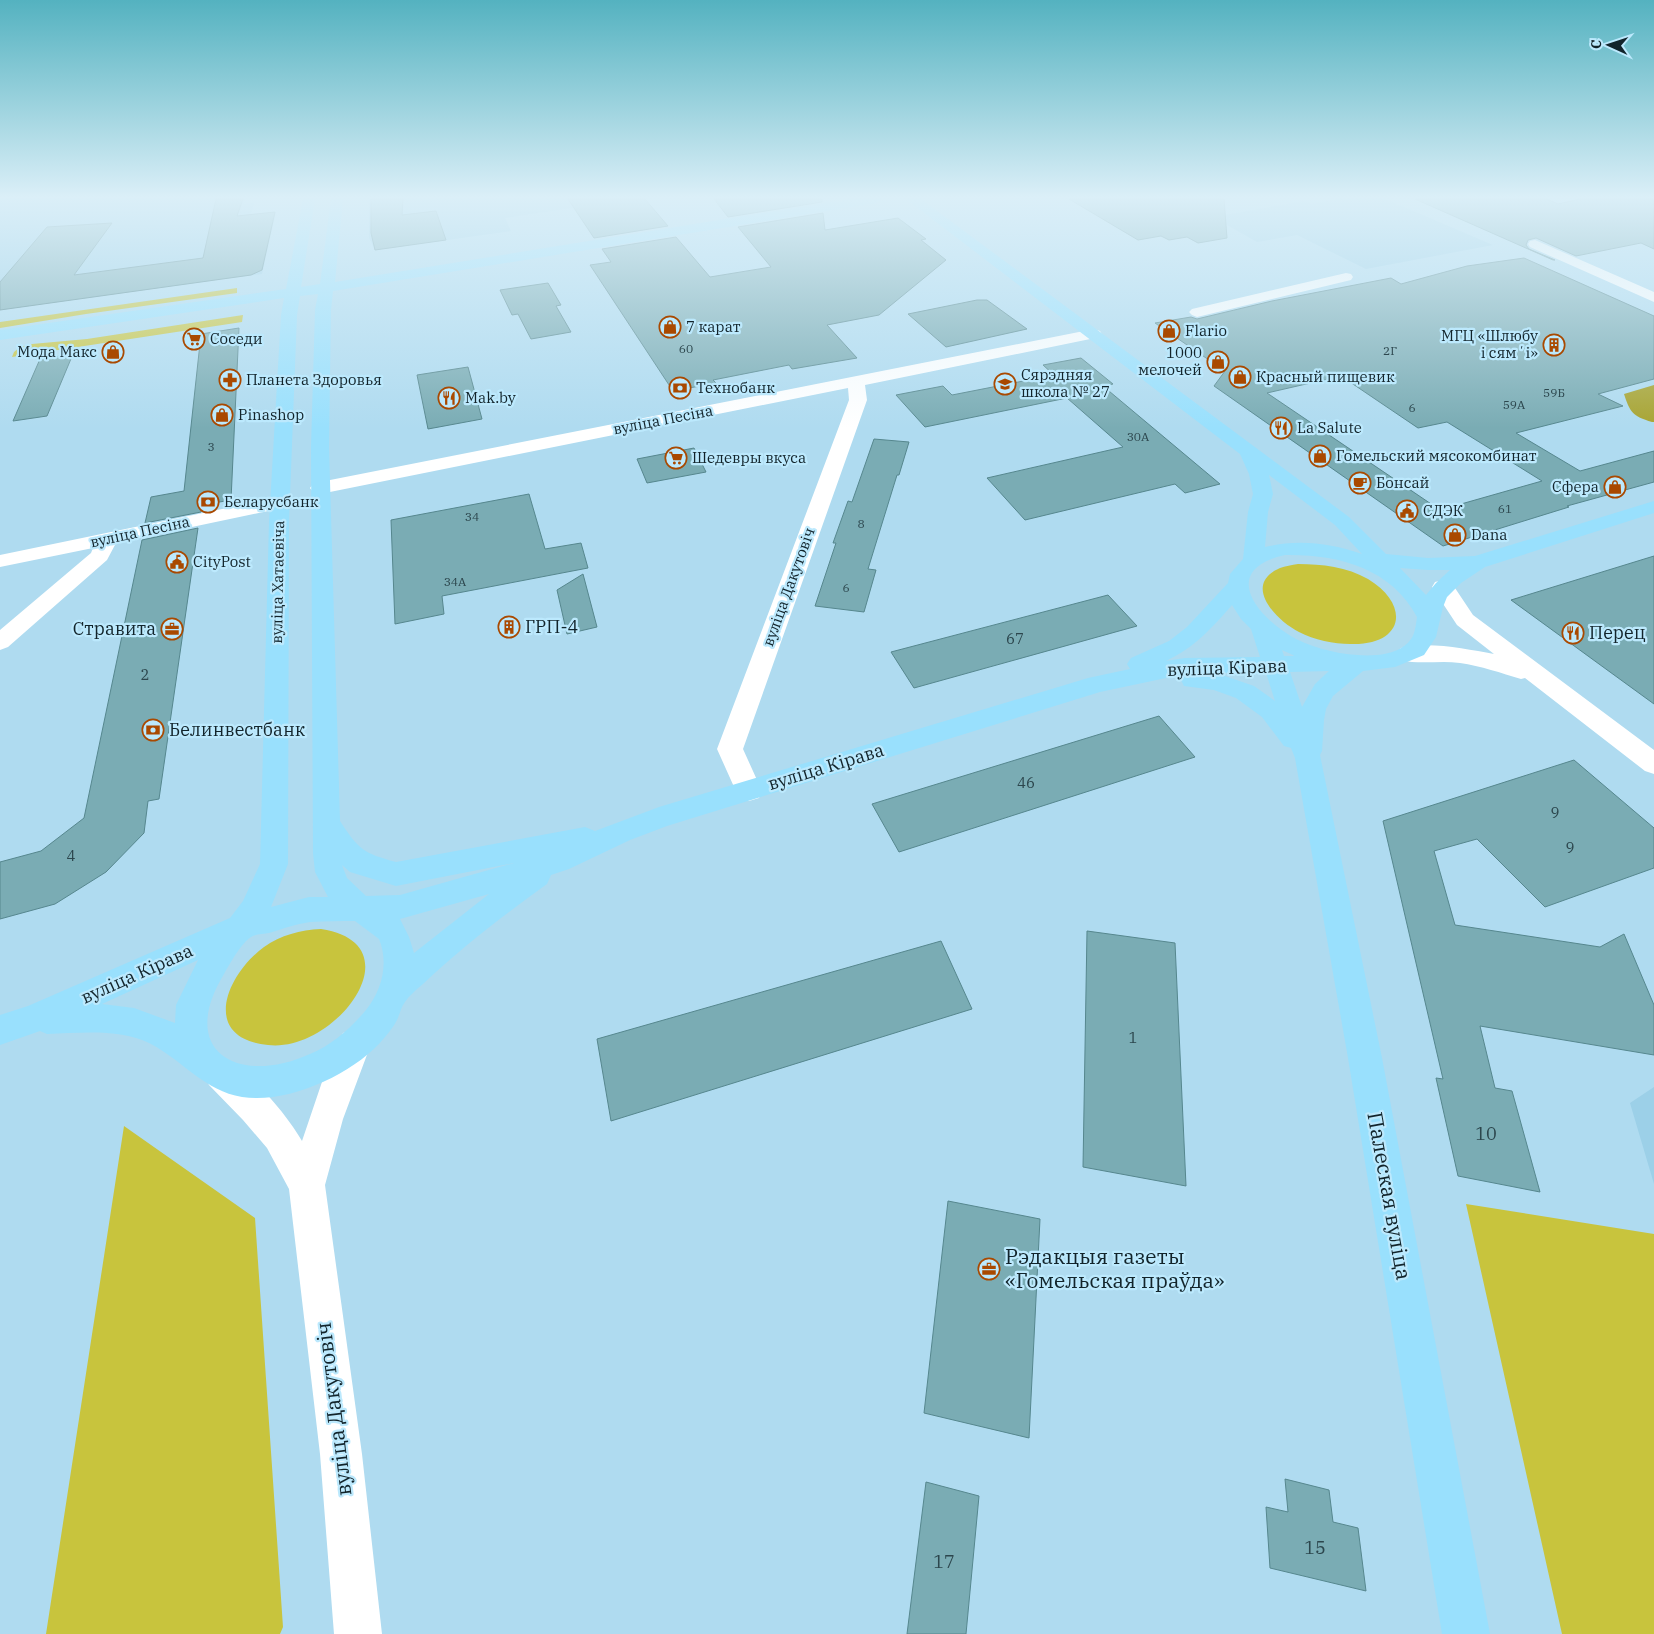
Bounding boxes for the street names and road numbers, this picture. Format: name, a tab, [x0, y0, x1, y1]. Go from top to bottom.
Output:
street label: вуліца Песіна	[611, 401, 714, 439]
street label: вуліца Песіна	[88, 512, 191, 551]
street label: вуліца Хатаевіча	[267, 520, 288, 644]
street label: вуліца Дакутовіч	[758, 525, 819, 649]
street label: вуліца Кірава	[1167, 654, 1288, 681]
street label: вуліца Кірава	[765, 738, 887, 795]
street label: вуліца Кірава	[77, 939, 196, 1008]
street label: Палеская вуліца	[1361, 1110, 1419, 1282]
street label: вуліца Дакутовіч	[308, 1321, 358, 1498]

